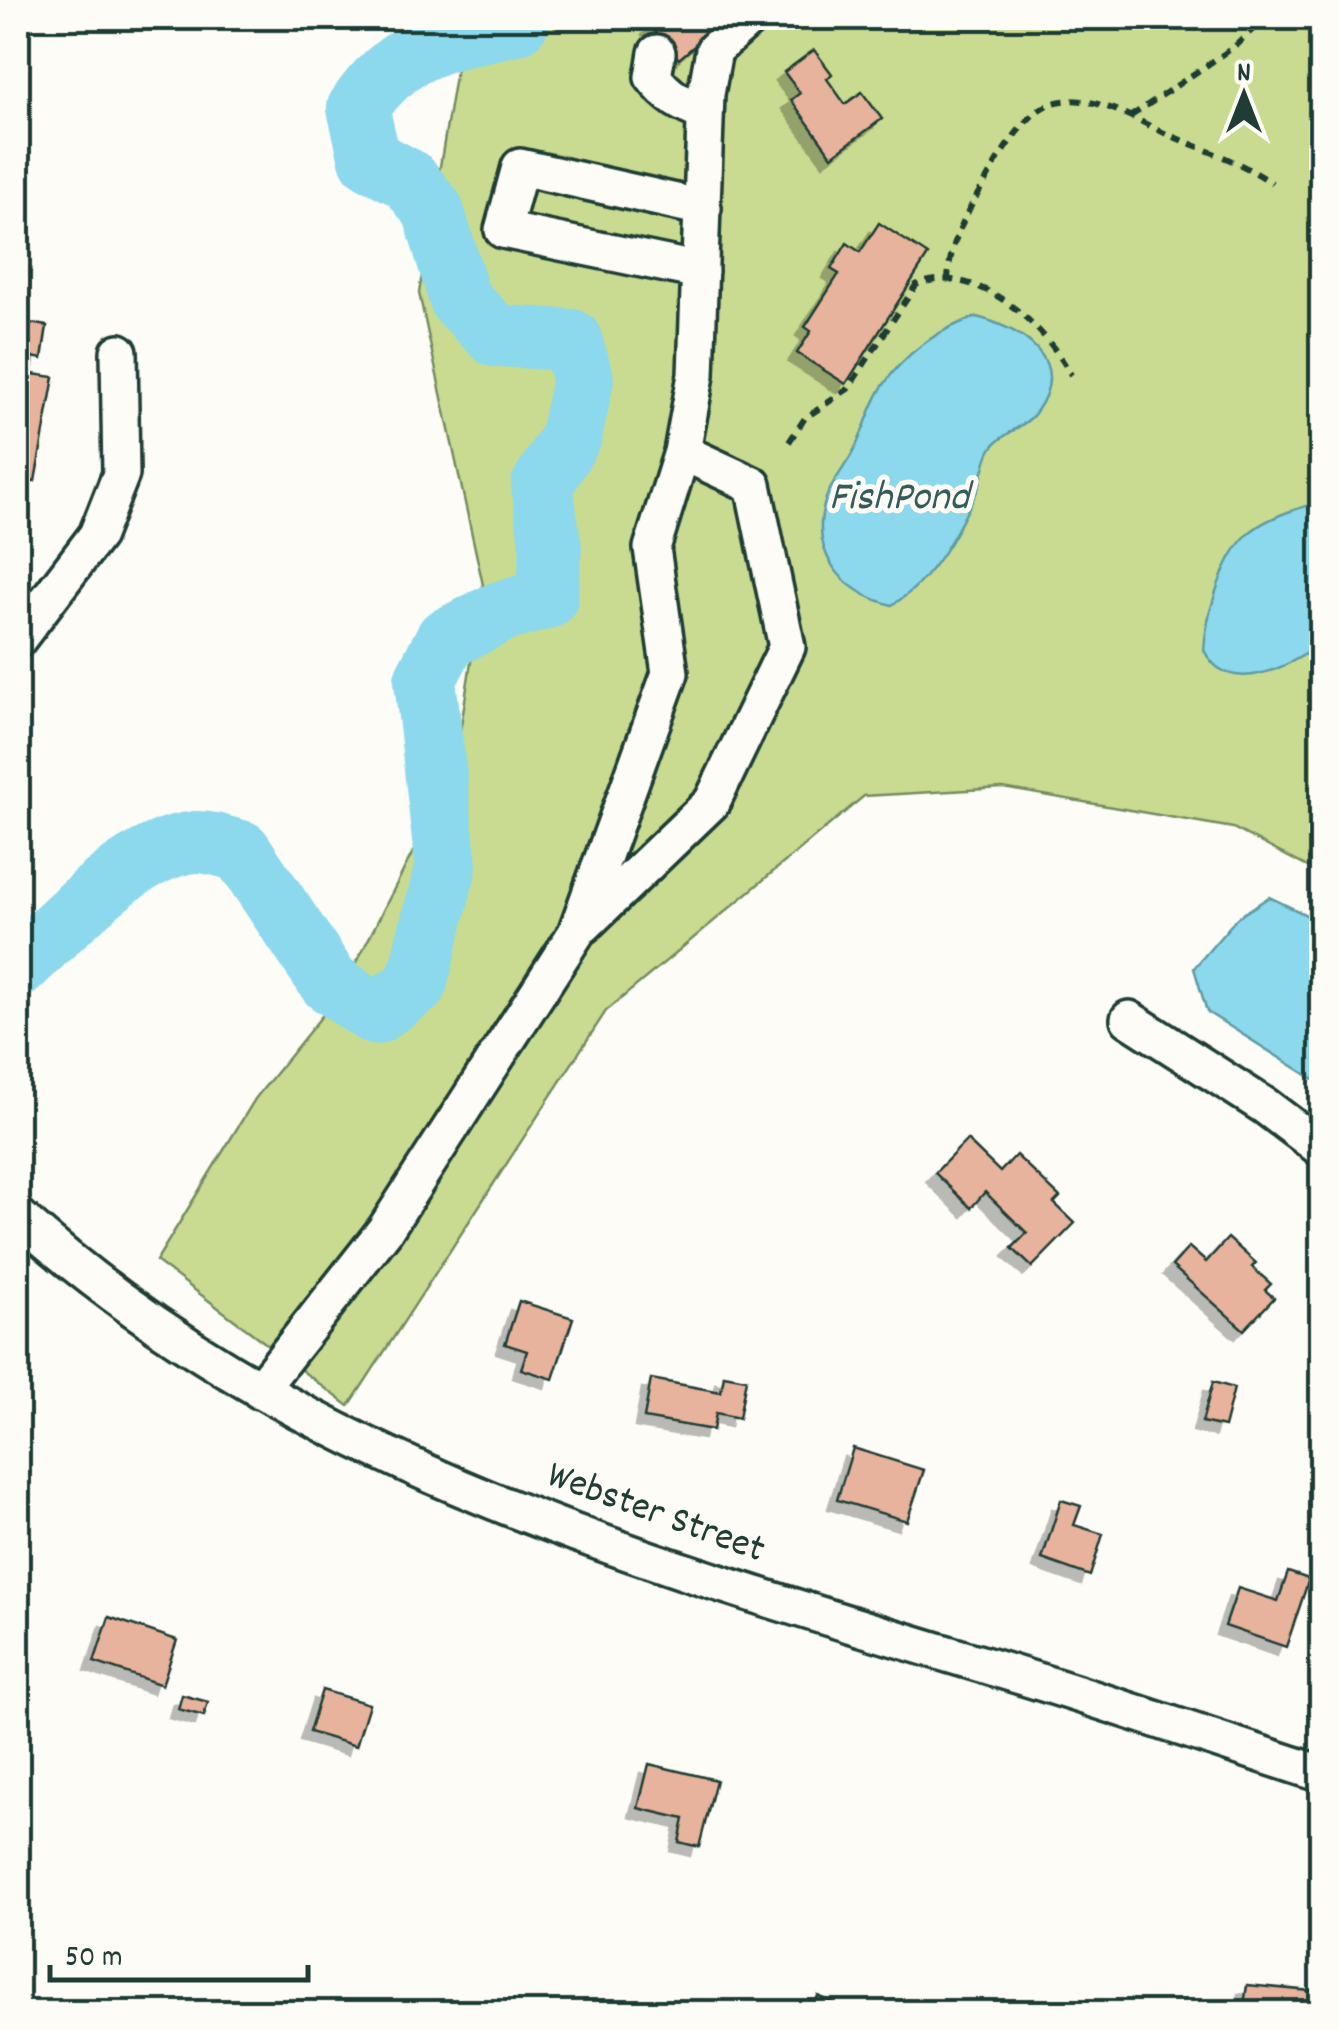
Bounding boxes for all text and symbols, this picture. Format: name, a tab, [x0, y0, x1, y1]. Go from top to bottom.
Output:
north arrow	[1194, 45, 1294, 145]
text: N	[1237, 55, 1251, 95]
water label: FishPond	[829, 470, 974, 530]
street label: Webster Street	[538, 1449, 772, 1581]
scale bar	[50, 1920, 308, 1982]
text: 50 m	[65, 1938, 123, 1981]

